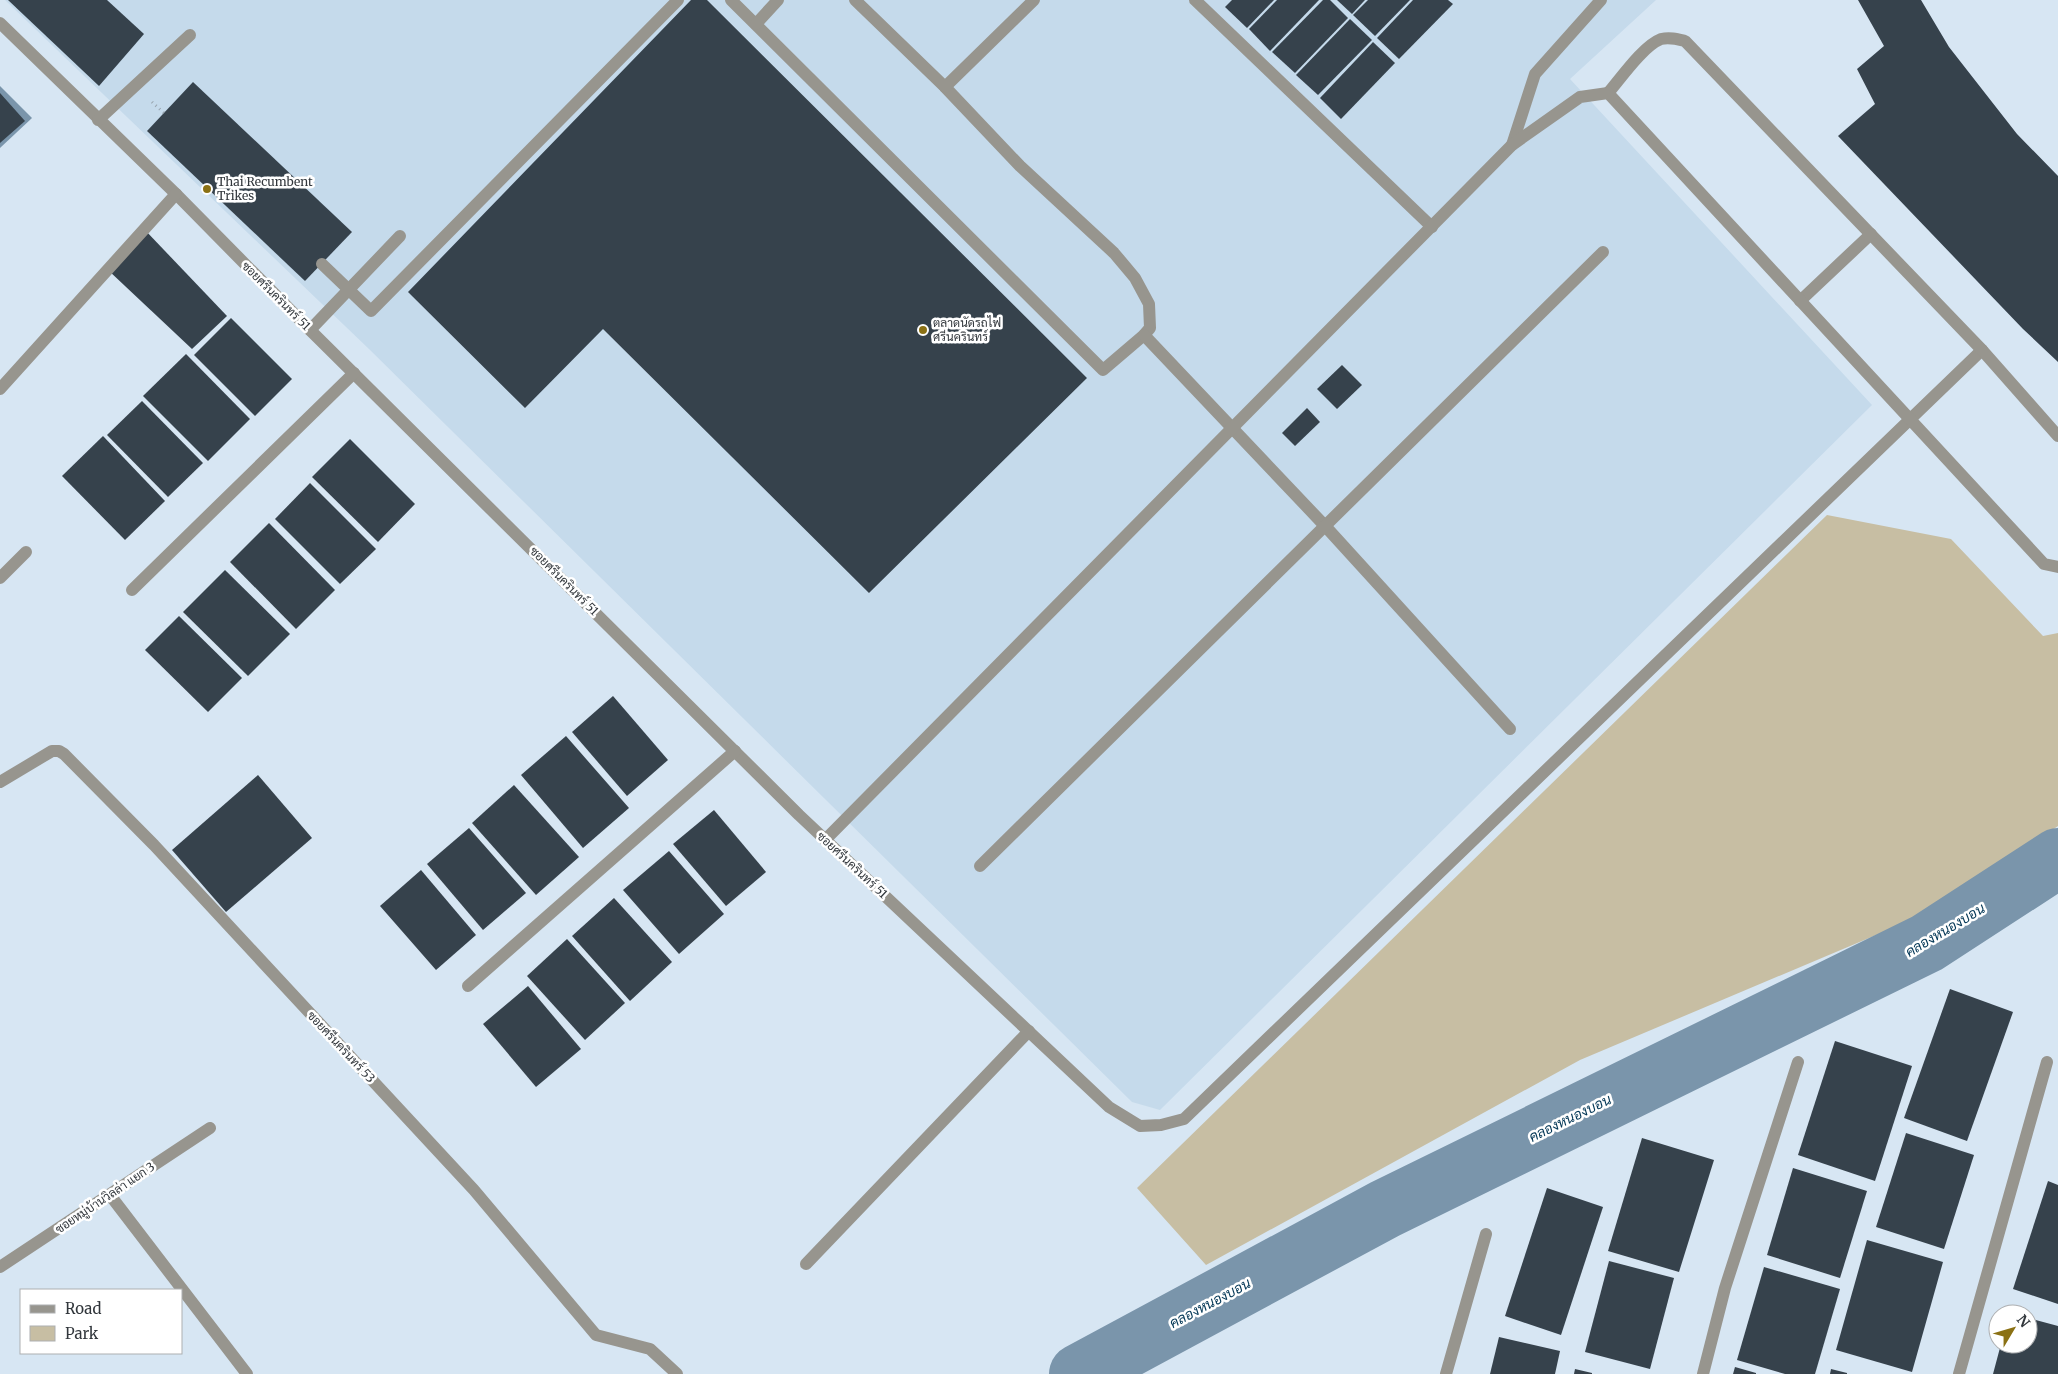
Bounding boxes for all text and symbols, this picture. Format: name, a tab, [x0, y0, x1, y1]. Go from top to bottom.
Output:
place label: Thai Recumbent Trikes	[217, 174, 313, 203]
marker: Thai Recumbent Trikes	[201, 183, 213, 195]
street label: ซอยศรีนครินทร์ 51	[239, 258, 314, 334]
place label: ตลาดนัดรถไฟ ศรีนครินทร์	[933, 315, 1001, 344]
marker: ตลาดนัดรถไฟ ศรีนครินทร์	[917, 324, 929, 336]
street label: ซอยศรีนครินทร์ 51	[527, 543, 602, 619]
street label: ซอยศรีนครินทร์ 51	[814, 828, 891, 902]
water label: คลองหนองบอน	[1902, 899, 1988, 961]
street label: ซอยศรีนครินทร์ 53	[304, 1008, 378, 1086]
water label: คลองหนองบอน	[1526, 1090, 1614, 1146]
street label: ซอยหมู่บ้านวิลล่า แยก 3	[52, 1159, 158, 1237]
water label: คลองหนองบอน	[1166, 1274, 1254, 1332]
legend	[20, 1289, 182, 1354]
text: Road	[65, 1299, 101, 1318]
north arrow	[1988, 1304, 2038, 1354]
text: N	[2013, 1311, 2034, 1331]
text: Park	[65, 1324, 99, 1343]

